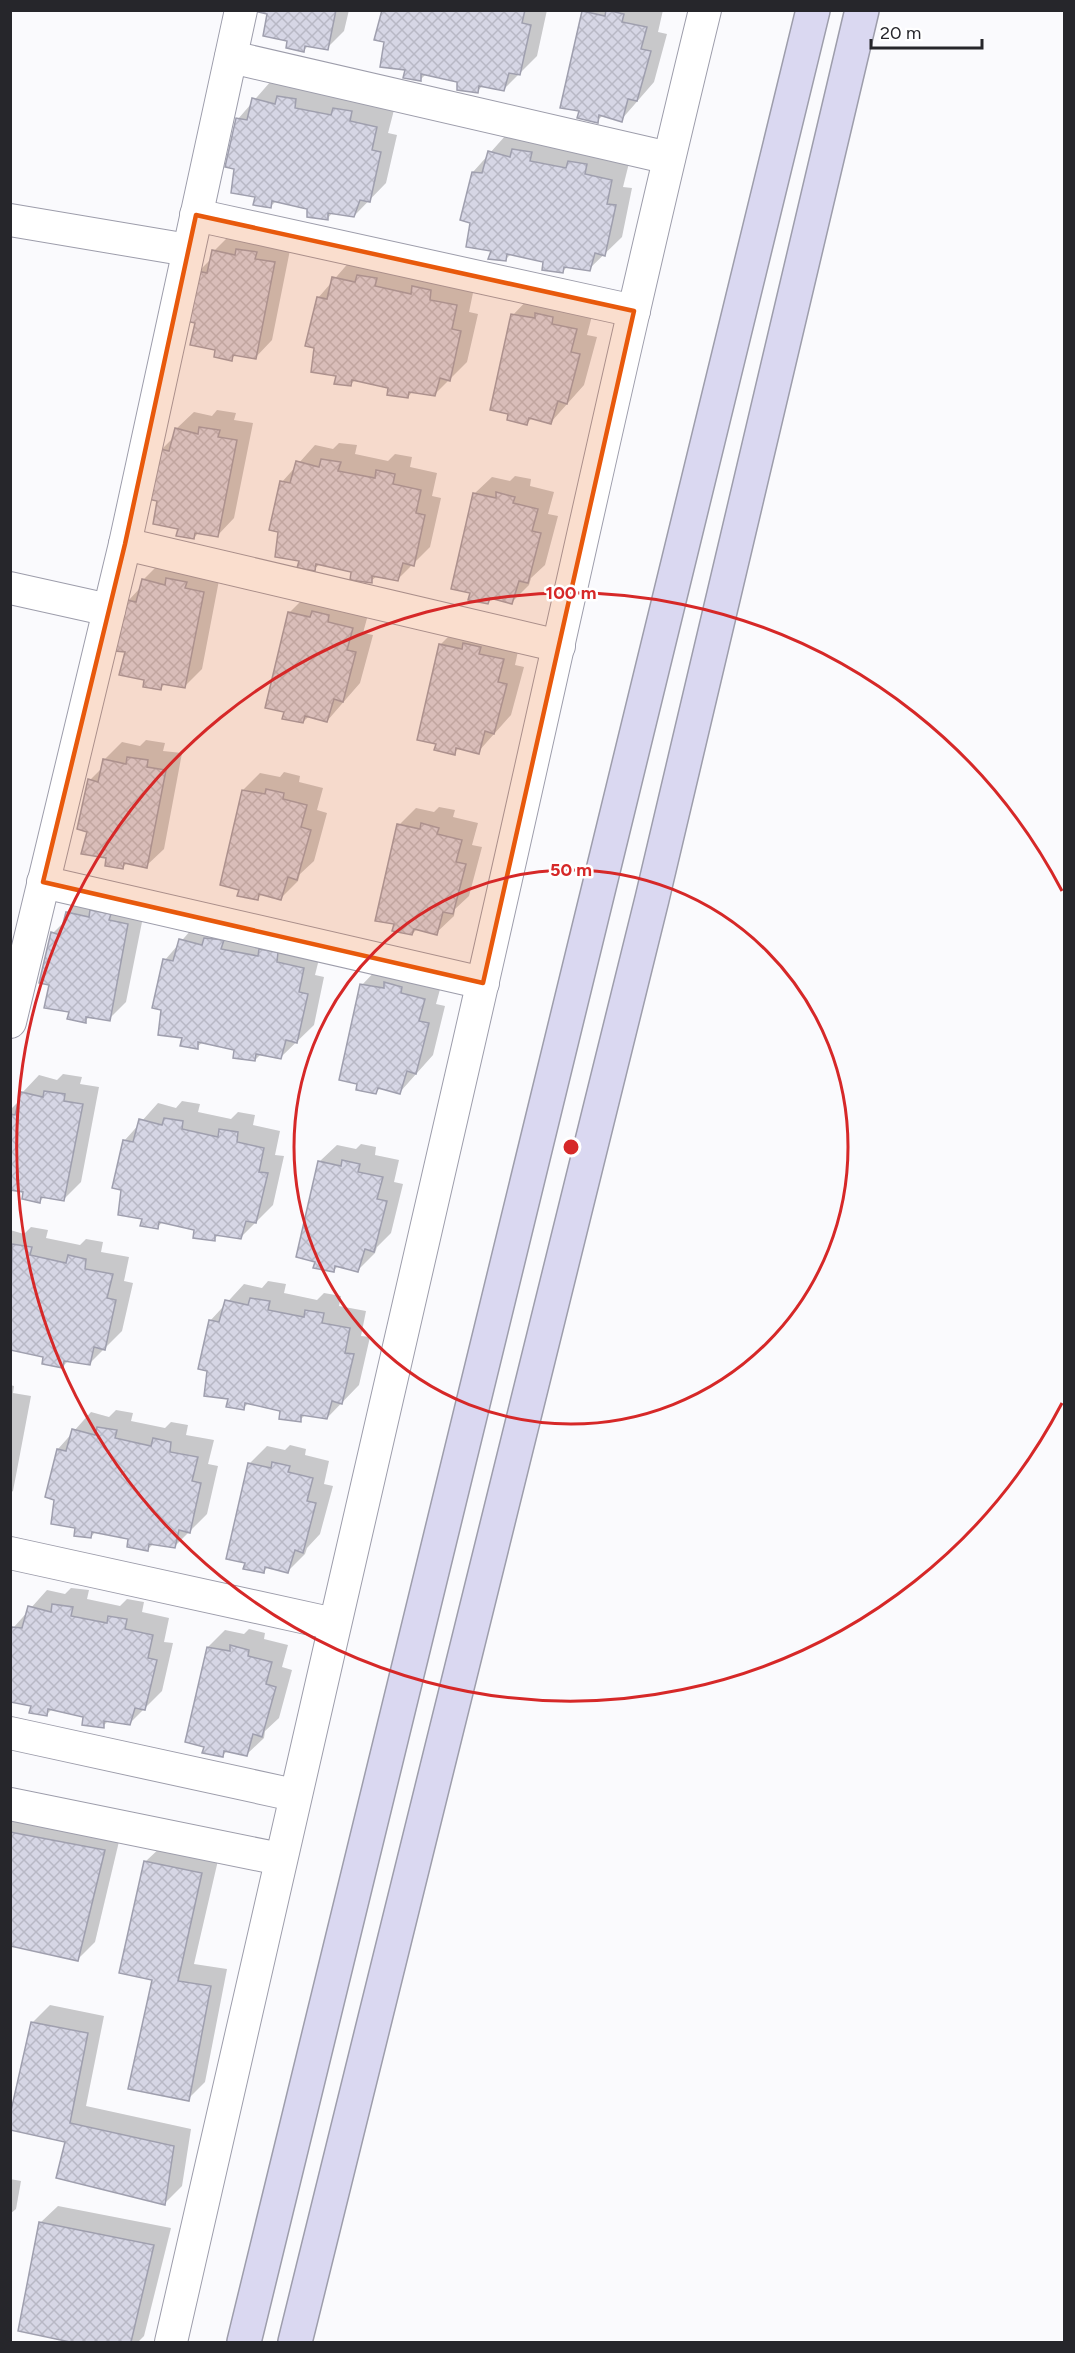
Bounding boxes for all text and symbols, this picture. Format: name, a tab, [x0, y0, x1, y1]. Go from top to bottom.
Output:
scale bar	[871, 12, 982, 50]
text: 20 m	[880, 22, 921, 44]
text: 100 m	[546, 582, 596, 604]
text: 50 m	[550, 859, 592, 881]
centre of rings	[561, 1137, 581, 1157]

